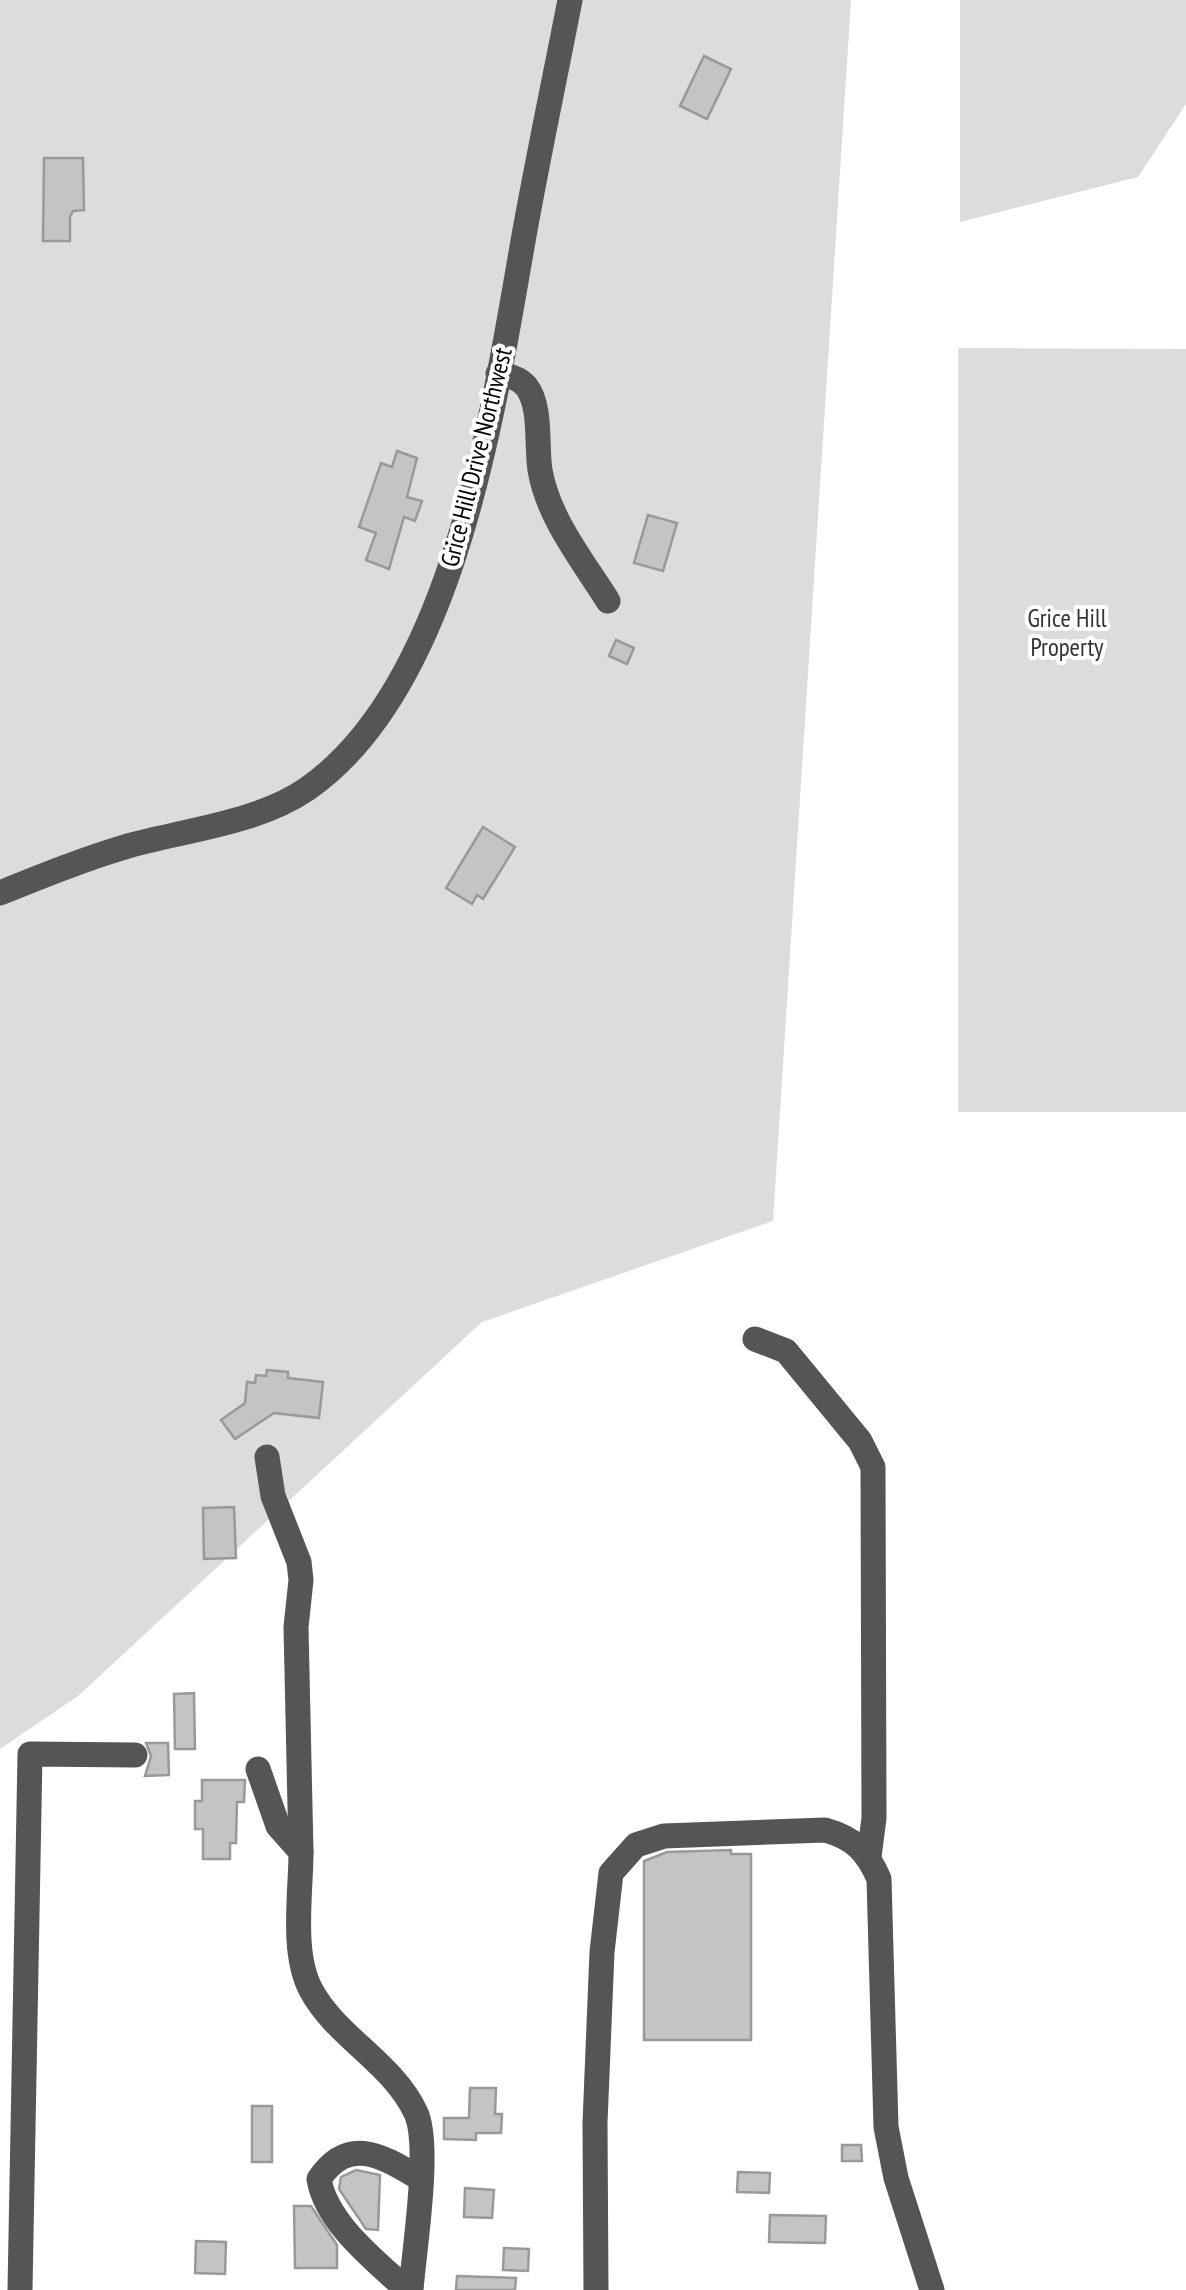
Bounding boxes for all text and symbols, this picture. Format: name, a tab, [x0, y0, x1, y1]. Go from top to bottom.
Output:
street label: Grice Hill Drive Northwest	[433, 344, 519, 570]
park label: Grice Hill Property	[1027, 602, 1107, 663]

